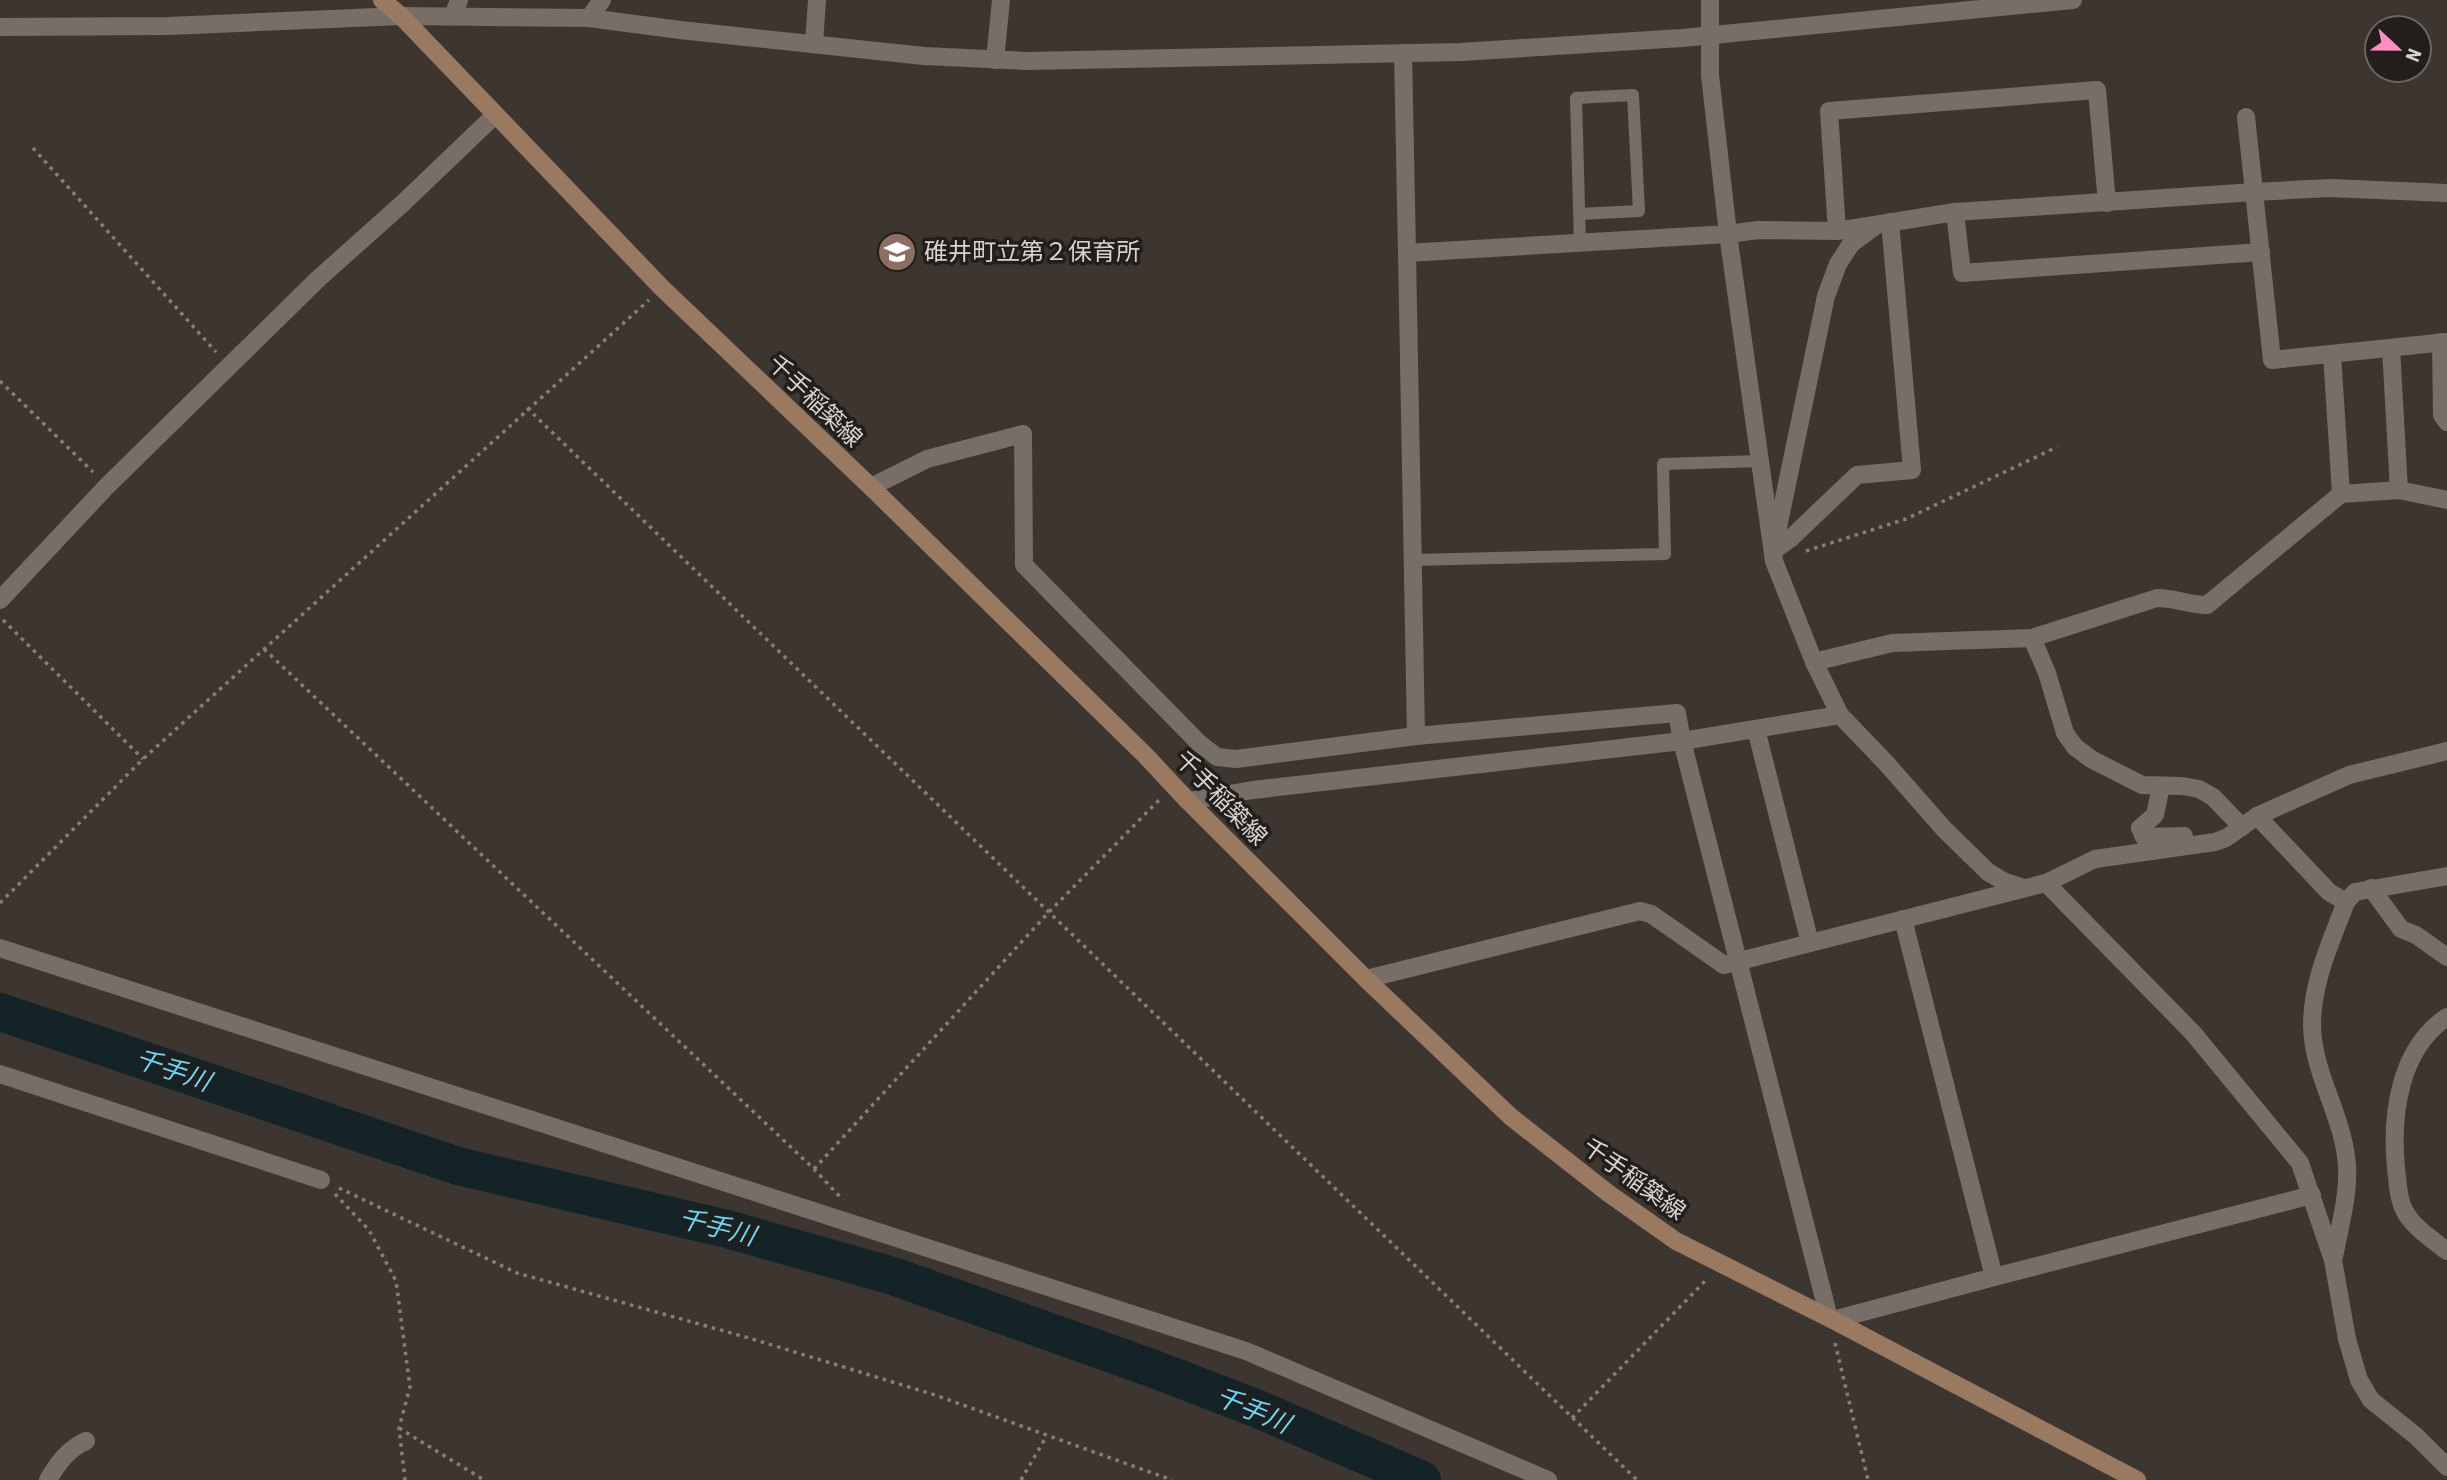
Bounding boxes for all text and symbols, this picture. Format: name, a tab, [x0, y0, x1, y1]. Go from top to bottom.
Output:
north arrow	[2363, 14, 2433, 84]
text: N	[2400, 45, 2426, 65]
school or university icon: 碓井町立第２保育所	[876, 231, 918, 273]
place label: 碓井町立第２保育所	[924, 238, 1140, 266]
street label: 千手稲築線	[762, 349, 868, 453]
street label: 千手稲築線	[1169, 745, 1273, 851]
water label: 千手川	[131, 1043, 218, 1098]
street label: 千手稲築線	[1577, 1132, 1691, 1226]
water label: 千手川	[676, 1203, 761, 1252]
water label: 千手川	[1211, 1381, 1298, 1440]

